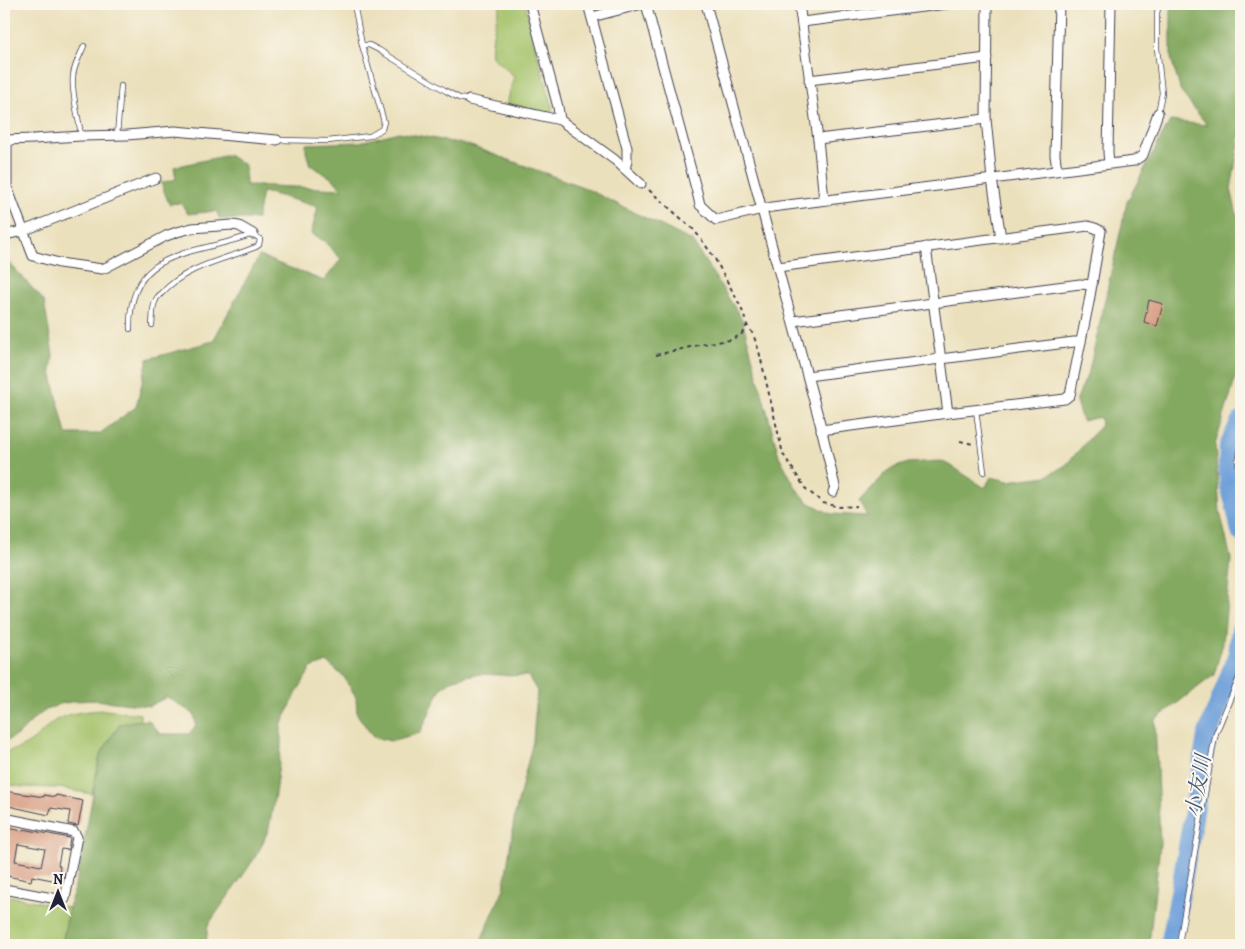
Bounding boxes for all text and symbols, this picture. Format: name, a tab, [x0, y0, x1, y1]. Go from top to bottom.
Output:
water label: 小友川	[1179, 751, 1218, 819]
north arrow	[32, 866, 82, 916]
text: N	[53, 870, 63, 889]

